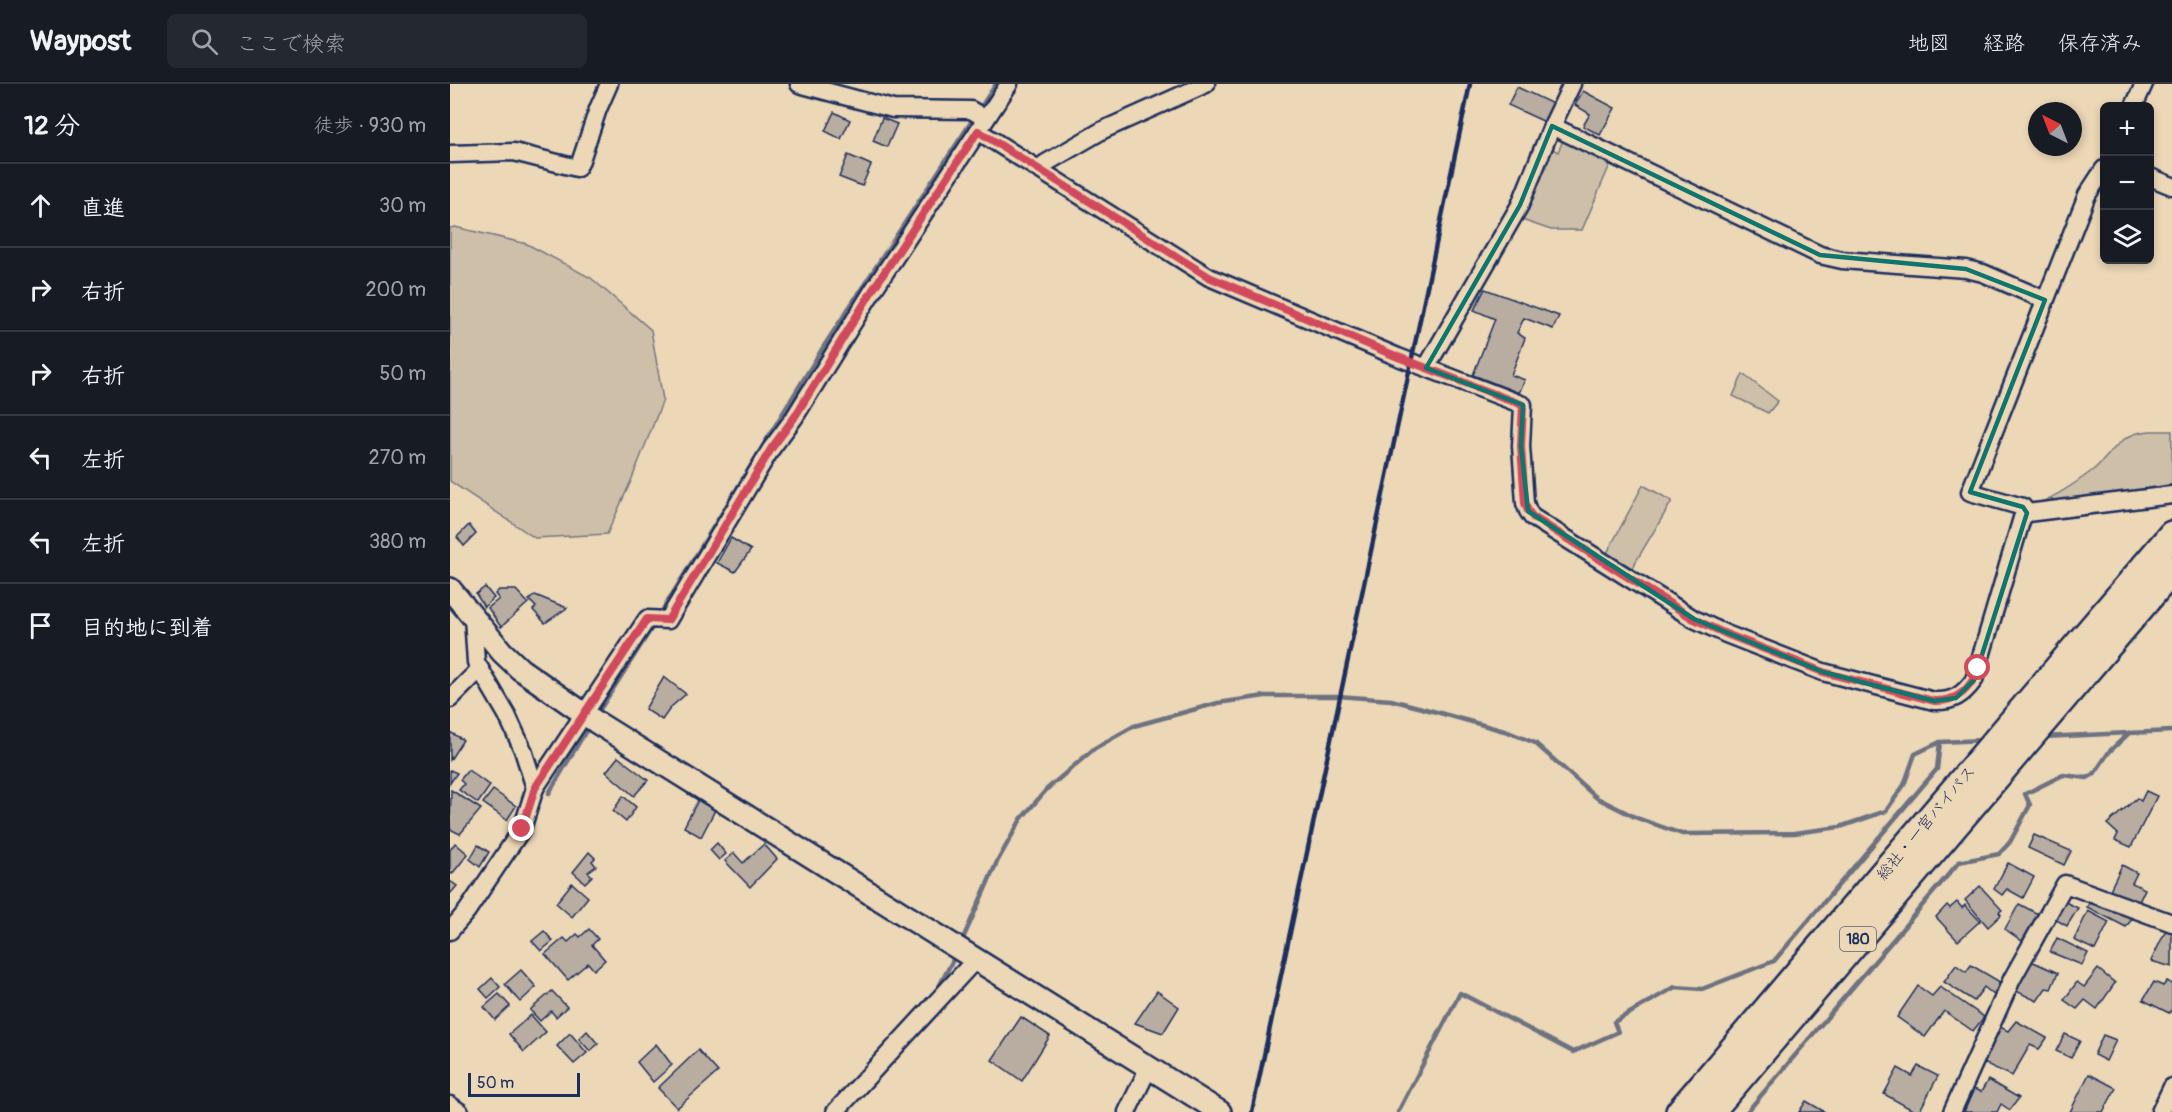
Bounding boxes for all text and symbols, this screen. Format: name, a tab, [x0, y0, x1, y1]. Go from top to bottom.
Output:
search box	[167, 14, 587, 68]
text: Waypost	[30, 24, 131, 59]
icon: search	[188, 25, 221, 58]
text: ここで検索	[236, 30, 346, 58]
text: 地図	[1908, 30, 1950, 57]
text: 経路	[1983, 30, 2025, 57]
text: 保存済み	[2058, 30, 2142, 57]
north arrow	[2028, 102, 2082, 156]
map controls	[2100, 102, 2154, 264]
button: +	[2100, 102, 2154, 156]
text: 12 分	[24, 110, 80, 142]
text: 徒歩 · 930 m	[314, 113, 426, 138]
button: −	[2100, 156, 2154, 210]
icon: ahead	[24, 189, 57, 222]
text: 30 m	[379, 193, 426, 218]
text: 直進	[81, 194, 125, 222]
button: layers	[2100, 210, 2154, 264]
icon: right	[24, 273, 57, 306]
text: 200 m	[365, 277, 426, 302]
text: 右折	[81, 278, 125, 306]
icon: right	[24, 357, 57, 390]
text: 50 m	[379, 361, 426, 386]
text: 右折	[81, 362, 125, 390]
icon: left	[24, 441, 57, 474]
text: 270 m	[368, 445, 426, 470]
text: 左折	[81, 446, 125, 474]
icon: left	[24, 525, 57, 558]
text: 380 m	[369, 529, 426, 554]
text: 左折	[81, 530, 125, 558]
icon: arrive	[24, 609, 57, 642]
text: 目的地に到着	[81, 614, 213, 642]
route start	[1964, 654, 1990, 680]
street label: 総社・一宮バイパス	[1872, 762, 1980, 884]
route end	[508, 815, 534, 841]
road number: 180	[1840, 927, 1876, 951]
scale bar	[468, 1070, 580, 1098]
text: 50 m	[477, 1073, 514, 1093]

